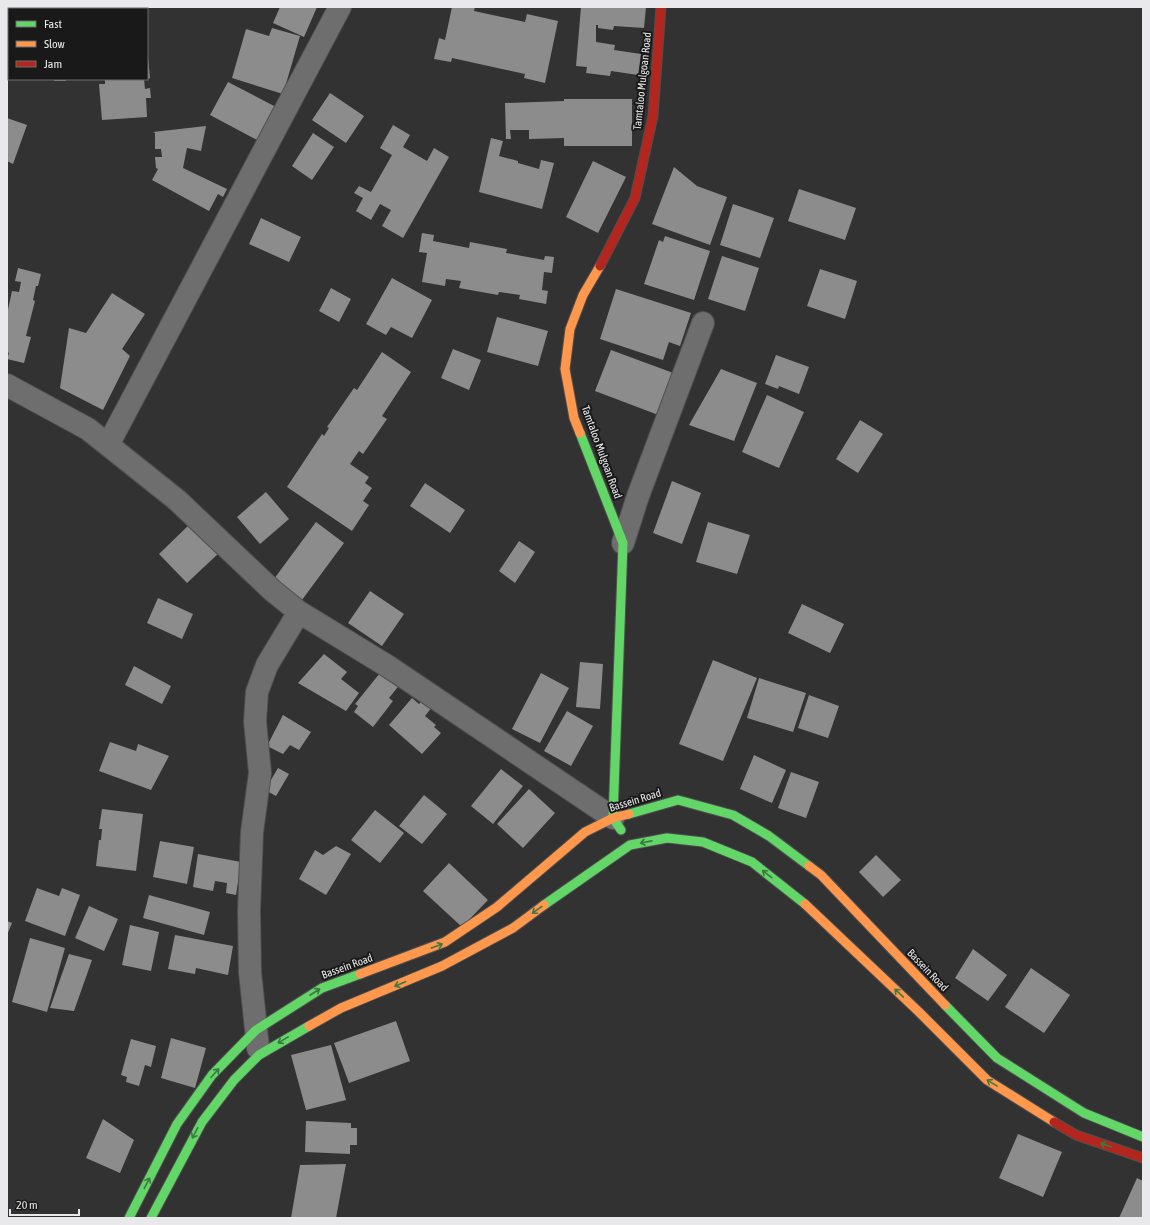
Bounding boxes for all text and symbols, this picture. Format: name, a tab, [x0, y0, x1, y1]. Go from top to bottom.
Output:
legend	[8, 8, 148, 80]
text: Fast	[44, 17, 62, 31]
street label: Tamtaloo Mulgoan Road	[631, 32, 653, 130]
text: Slow	[44, 37, 65, 51]
text: Jam	[44, 57, 62, 71]
street label: Tamtaloo Mulgoan Road	[580, 404, 624, 500]
street label: Bassein Road	[608, 786, 662, 814]
one-way arrow	[640, 838, 653, 846]
one-way arrow	[762, 869, 773, 878]
one-way arrow	[531, 906, 542, 914]
one-way arrow	[430, 941, 442, 949]
street label: Bassein Road	[905, 947, 951, 993]
street label: Bassein Road	[320, 951, 374, 981]
one-way arrow	[395, 980, 407, 988]
one-way arrow	[310, 988, 321, 996]
one-way arrow	[894, 988, 904, 998]
one-way arrow	[278, 1036, 289, 1044]
one-way arrow	[210, 1068, 219, 1078]
one-way arrow	[987, 1079, 998, 1087]
one-way arrow	[191, 1127, 199, 1139]
one-way arrow	[1100, 1141, 1113, 1148]
one-way arrow	[144, 1177, 151, 1189]
scale bar	[10, 1191, 79, 1217]
text: 20 m	[16, 1198, 38, 1212]

